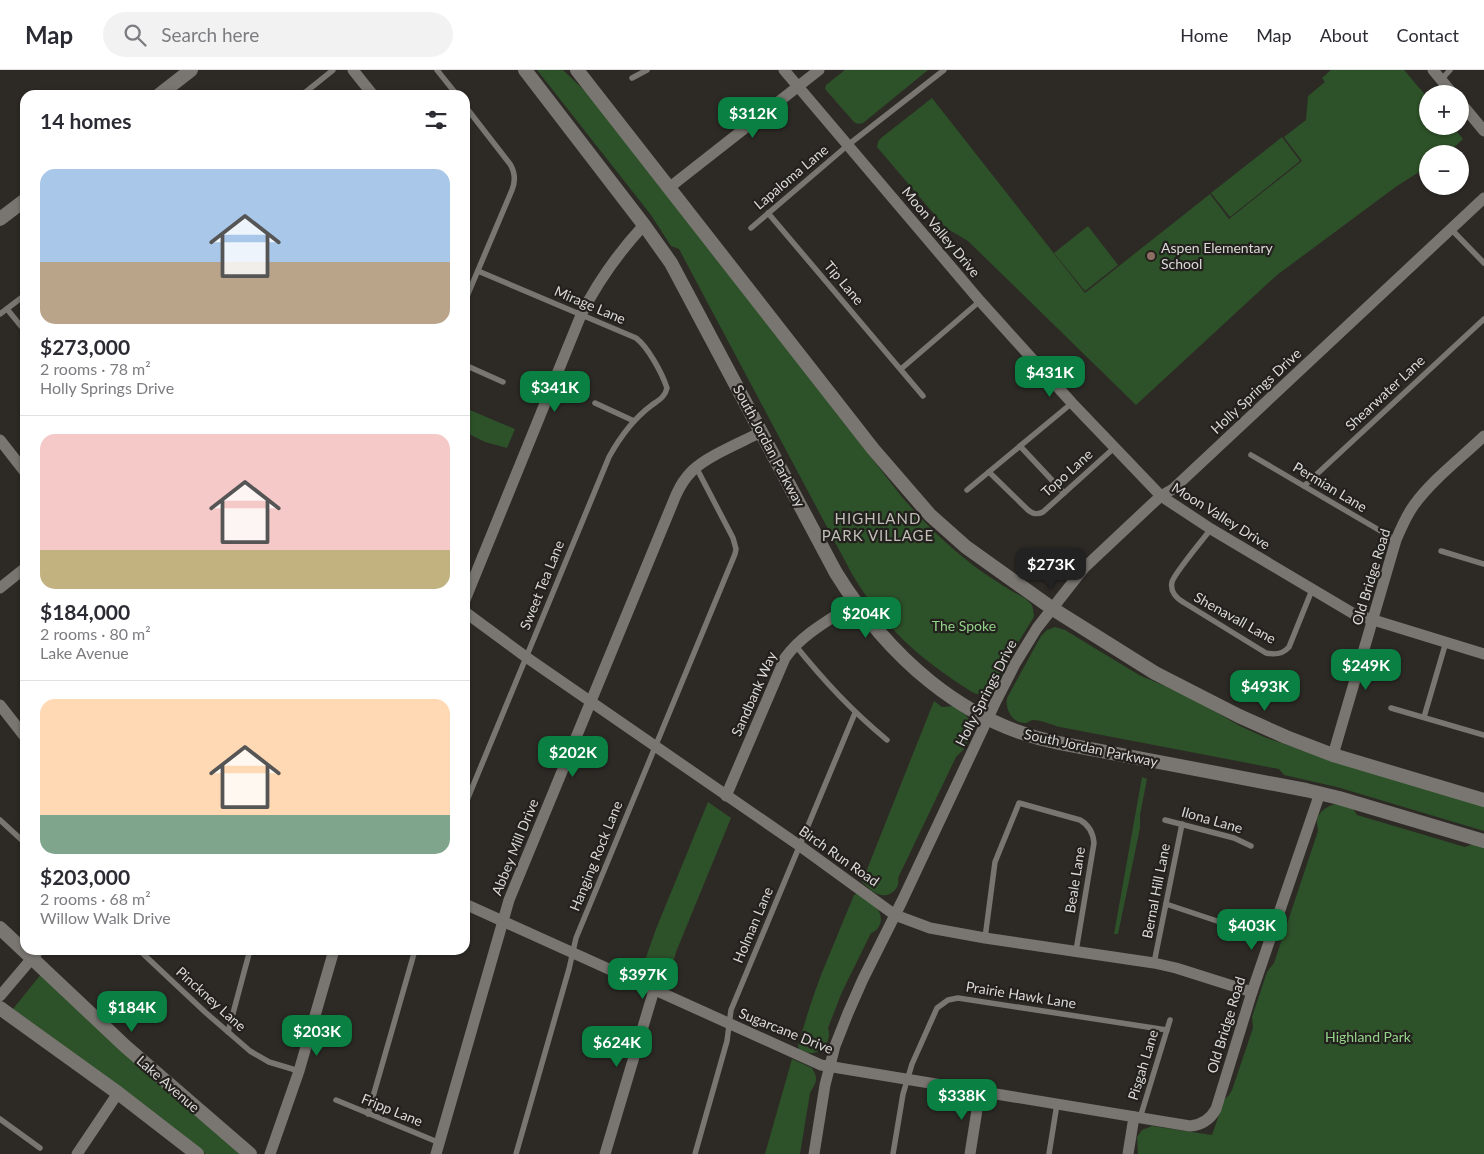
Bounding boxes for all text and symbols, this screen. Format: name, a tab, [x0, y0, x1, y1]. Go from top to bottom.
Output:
search box	[103, 12, 453, 57]
text: Map	[25, 20, 73, 49]
icon: search	[121, 21, 149, 49]
text: Search here	[161, 23, 259, 46]
text: Home	[1180, 24, 1228, 46]
text: Map	[1256, 24, 1292, 46]
text: About	[1320, 24, 1369, 46]
text: Contact	[1397, 24, 1459, 46]
map controls	[1419, 85, 1469, 195]
button: +	[1419, 85, 1469, 135]
pin: $312K	[718, 97, 788, 139]
text: $312K	[729, 103, 777, 122]
icon: filters	[422, 106, 450, 134]
text: 14 homes	[40, 108, 131, 133]
street label: Lapaloma Lane	[750, 141, 831, 213]
button: −	[1419, 145, 1469, 195]
street label: Moon Valley Drive	[899, 183, 984, 280]
icon: home	[200, 201, 290, 291]
place label: Aspen Elementary School	[1161, 239, 1274, 272]
marker: Aspen Elementary School	[1145, 250, 1157, 262]
street label: Tip Lane	[821, 257, 868, 308]
street label: Mirage Lane	[552, 282, 628, 327]
text: $273,000	[40, 334, 130, 359]
street label: Holly Springs Drive	[1207, 344, 1304, 437]
street label: Shearwater Lane	[1341, 351, 1428, 434]
pin: $431K	[1015, 356, 1085, 398]
text: 2 rooms · 78 m²	[40, 359, 151, 378]
text: $431K	[1026, 362, 1074, 381]
pin: $341K	[520, 370, 590, 413]
text: $341K	[531, 377, 579, 396]
text: Holly Springs Drive	[40, 378, 174, 397]
street label: South Jordan Parkway	[730, 382, 809, 511]
street label: Topo Lane	[1037, 445, 1096, 500]
street label: Permian Lane	[1290, 458, 1370, 515]
icon: home	[200, 467, 290, 557]
street label: Moon Valley Drive	[1169, 479, 1274, 553]
district label: HIGHLAND PARK VILLAGE	[822, 509, 934, 544]
street label: Old Bridge Road	[1348, 526, 1393, 627]
street label: Sweet Tea Lane	[516, 538, 567, 632]
pin: $273K	[1016, 548, 1086, 590]
text: $273K	[1027, 554, 1075, 573]
street label: Shenavall Lane	[1191, 588, 1279, 647]
pin: $204K	[831, 596, 901, 639]
text: $184,000	[40, 599, 130, 624]
text: $204K	[842, 603, 890, 622]
park label: The Spoke	[932, 617, 996, 634]
text: 2 rooms · 80 m²	[40, 624, 151, 643]
street label: Holly Springs Drive	[951, 637, 1020, 749]
text: Lake Avenue	[40, 643, 129, 662]
street label: Sandbank Way	[727, 648, 780, 739]
pin: $249K	[1331, 648, 1401, 691]
text: $249K	[1342, 655, 1390, 674]
pin: $493K	[1230, 670, 1300, 712]
text: $493K	[1241, 676, 1289, 695]
street label: South Jordan Parkway	[1023, 725, 1160, 770]
icon: home	[200, 732, 290, 822]
pin: $202K	[538, 736, 608, 778]
text: $202K	[549, 742, 597, 761]
street label: Abbey Mill Drive	[487, 796, 542, 898]
street label: Hanging Rock Lane	[566, 798, 625, 913]
street label: Ilona Lane	[1180, 803, 1245, 836]
street label: Birch Run Road	[796, 822, 883, 889]
street label: Bernal Hill Lane	[1138, 842, 1173, 940]
street label: Beale Lane	[1061, 846, 1088, 914]
text: $203,000	[40, 864, 130, 889]
street label: Holman Lane	[729, 884, 776, 965]
text: 2 rooms · 68 m²	[40, 889, 151, 908]
text: Willow Walk Drive	[40, 908, 171, 927]
pin: $403K	[1217, 908, 1287, 951]
text: $403K	[1228, 915, 1276, 934]
pin: $397K	[608, 958, 678, 1000]
street label: Pinckney Lane	[173, 963, 250, 1034]
text: $397K	[619, 964, 667, 983]
street label: Old Bridge Road	[1203, 974, 1248, 1075]
street label: Prairie Hawk Lane	[965, 977, 1077, 1012]
pin: $184K	[97, 990, 167, 1033]
text: $184K	[108, 997, 156, 1016]
street label: Sugarcane Drive	[737, 1004, 836, 1057]
pin: $203K	[282, 1014, 352, 1057]
text: $203K	[293, 1021, 341, 1040]
pin: $624K	[582, 1026, 652, 1068]
street label: Pisgah Lane	[1124, 1028, 1161, 1102]
park label: Highland Park	[1325, 1028, 1412, 1045]
text: $624K	[593, 1032, 641, 1051]
street label: Lake Avenue	[133, 1052, 203, 1116]
pin: $338K	[927, 1078, 997, 1121]
text: $338K	[938, 1085, 986, 1104]
street label: Fripp Lane	[359, 1090, 425, 1129]

